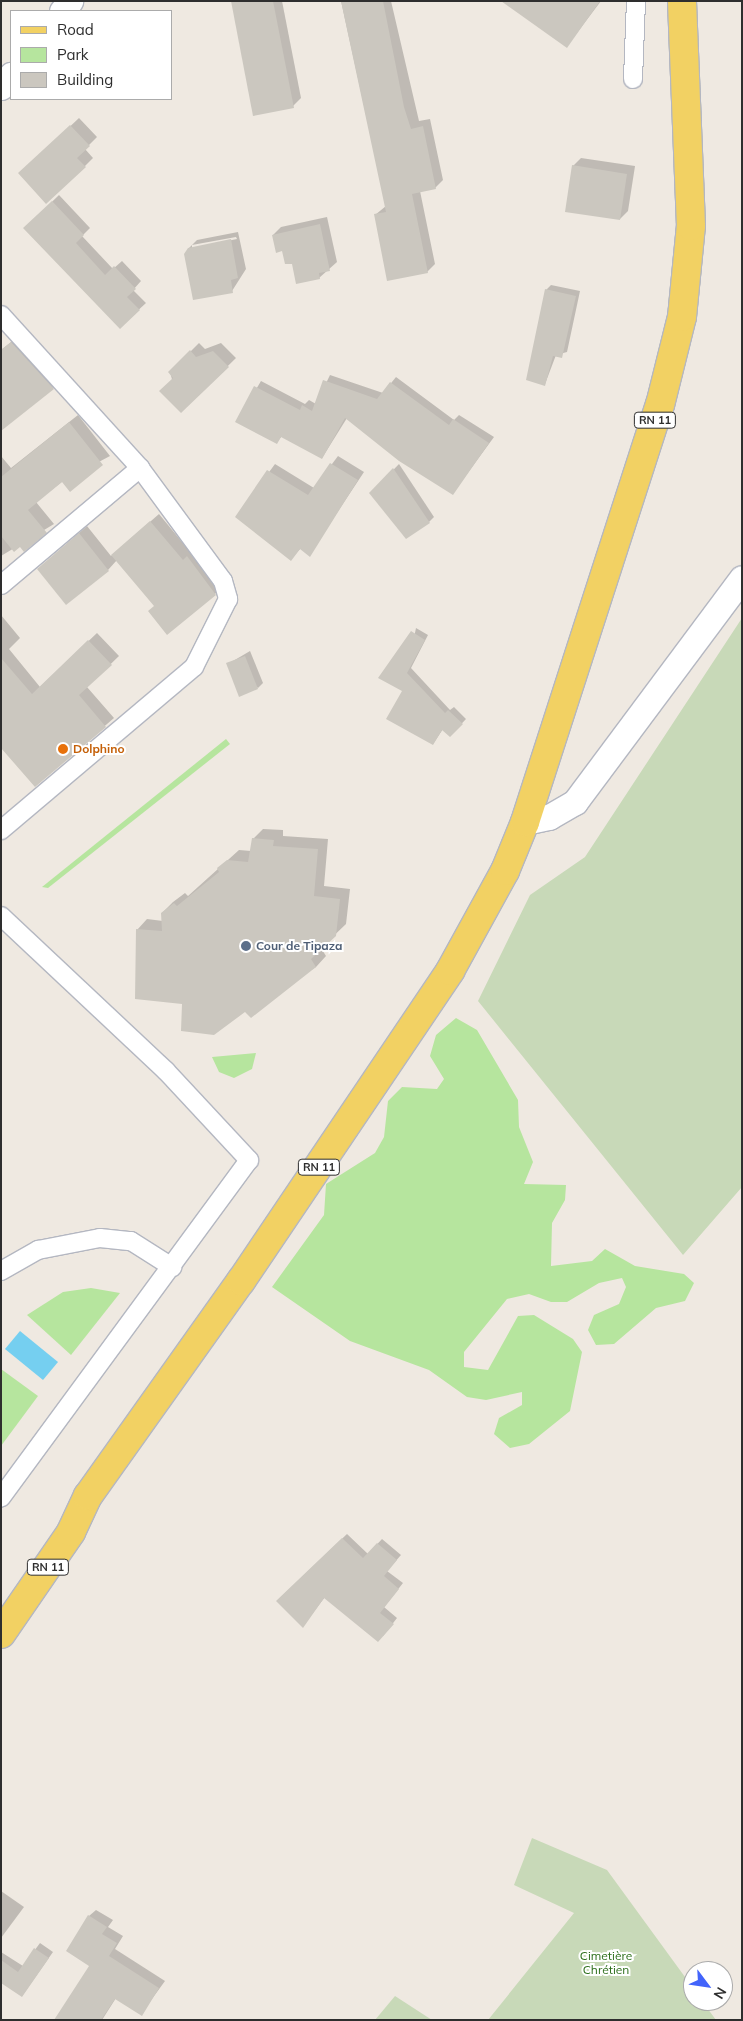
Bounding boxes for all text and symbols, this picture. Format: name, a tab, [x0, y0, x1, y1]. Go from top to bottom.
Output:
legend	[10, 10, 172, 100]
text: Road	[57, 20, 94, 39]
text: Park	[57, 45, 89, 64]
text: Building	[57, 70, 113, 89]
road number: RN 11	[634, 412, 676, 428]
place label: Dolphino	[73, 742, 125, 756]
marker: Dolphino	[57, 743, 69, 755]
place label: Cour de Tipaza	[256, 939, 342, 953]
marker: Cour de Tipaza	[240, 940, 252, 952]
road number: RN 11	[298, 1158, 340, 1176]
road number: RN 11	[27, 1558, 69, 1575]
park label: Cimetière Chrétien	[580, 1949, 632, 1977]
north arrow	[683, 1961, 733, 2011]
text: N	[710, 1984, 730, 2002]

